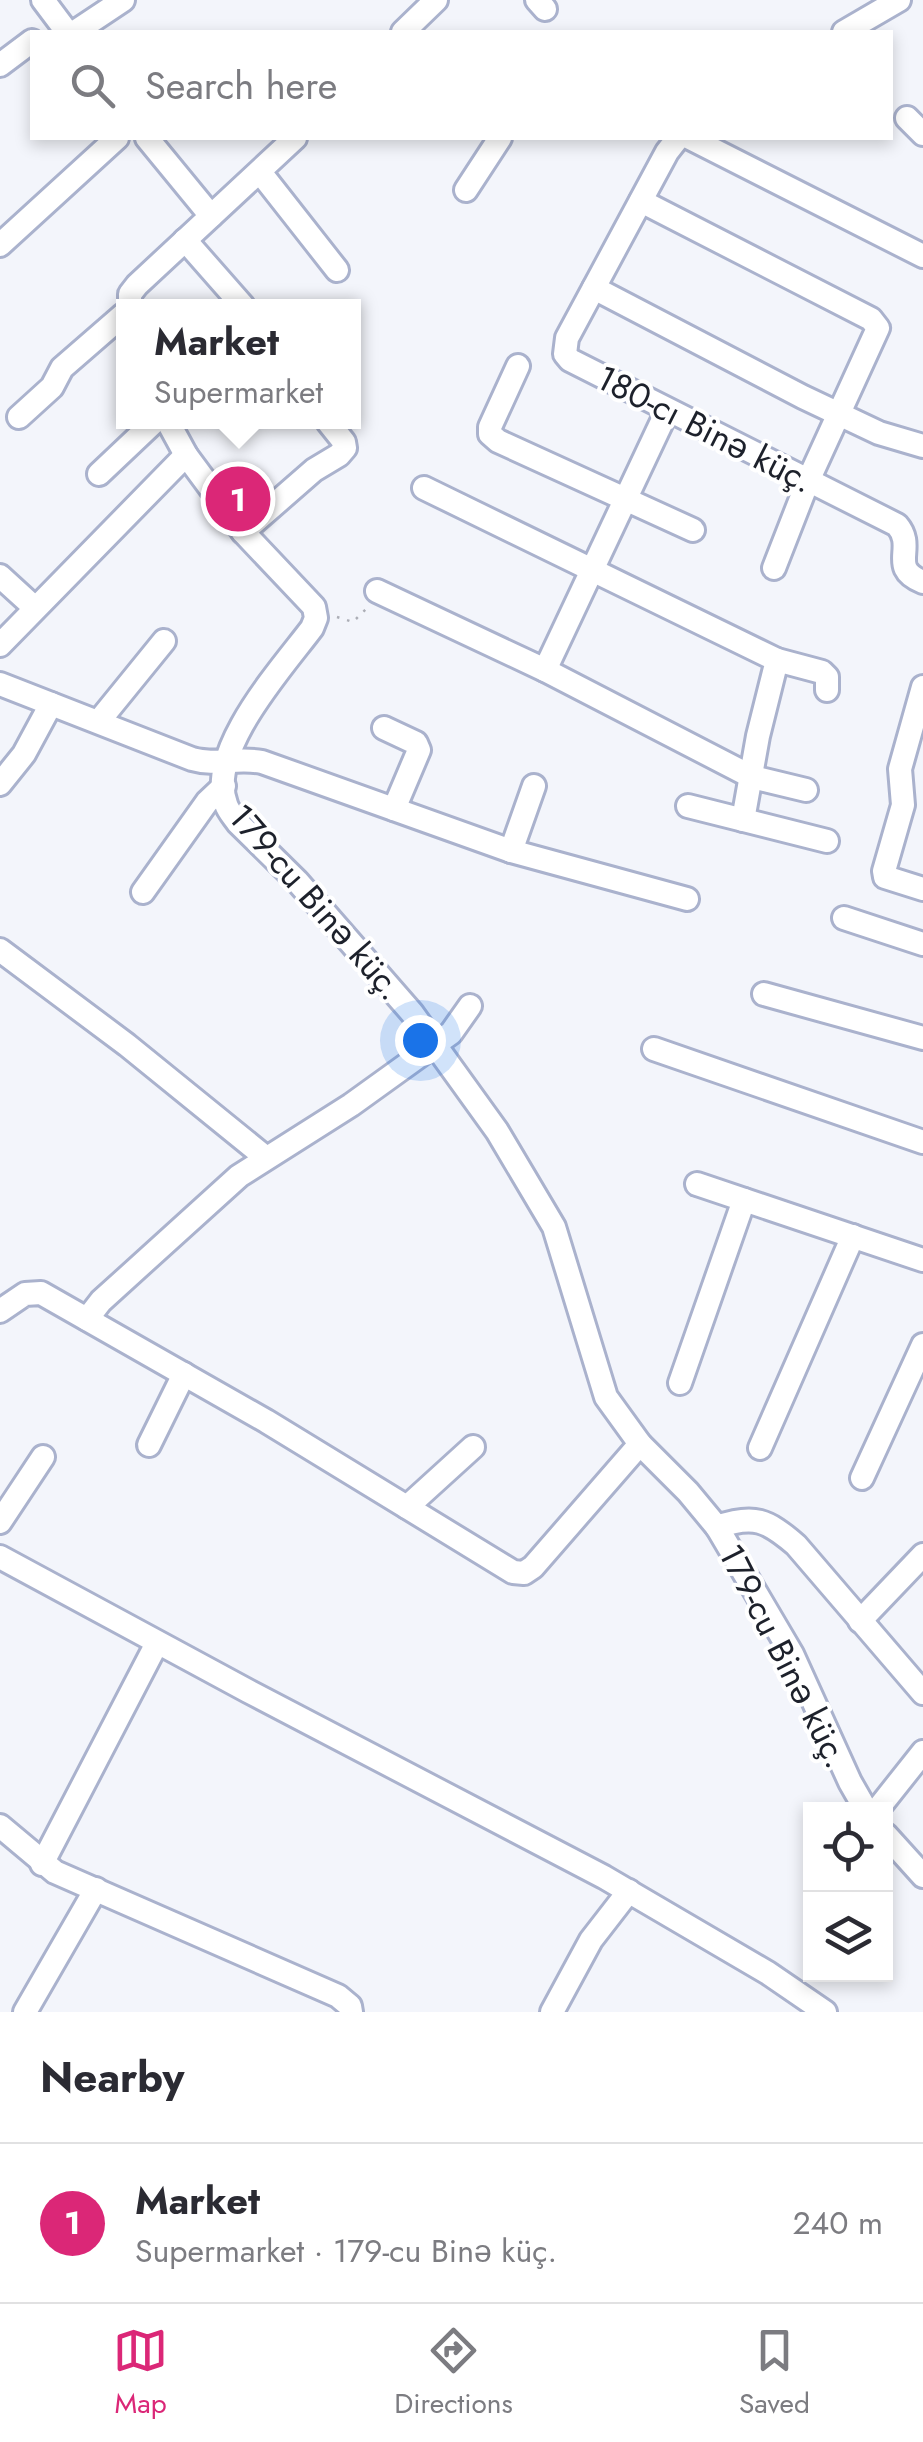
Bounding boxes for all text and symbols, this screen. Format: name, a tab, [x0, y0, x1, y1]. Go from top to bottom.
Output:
search box	[30, 30, 893, 140]
icon: search	[65, 58, 120, 113]
text: Search here	[145, 58, 337, 113]
popup	[116, 299, 361, 429]
text: Market	[154, 314, 279, 369]
street label: 180-cı Binə küç.	[588, 353, 822, 505]
text: Supermarket	[154, 369, 323, 415]
pin: 1	[206, 462, 270, 536]
street label: 179-cu Binə küç.	[217, 793, 415, 1011]
your location	[395, 1015, 446, 1066]
street label: 179-cu Binə küç.	[706, 1535, 862, 1777]
map controls	[803, 1802, 893, 1982]
button: locate	[803, 1802, 893, 1892]
button: layers	[803, 1892, 893, 1982]
text: Nearby	[40, 2047, 184, 2108]
text: Market	[135, 2173, 260, 2228]
text: 1	[64, 2200, 81, 2246]
text: 240 m	[792, 2200, 883, 2246]
text: Supermarket · 179-cu Binə küç.	[135, 2228, 557, 2274]
tab: Map	[113, 2323, 168, 2424]
tab: Directions	[394, 2323, 513, 2424]
tab: Saved	[739, 2323, 810, 2424]

